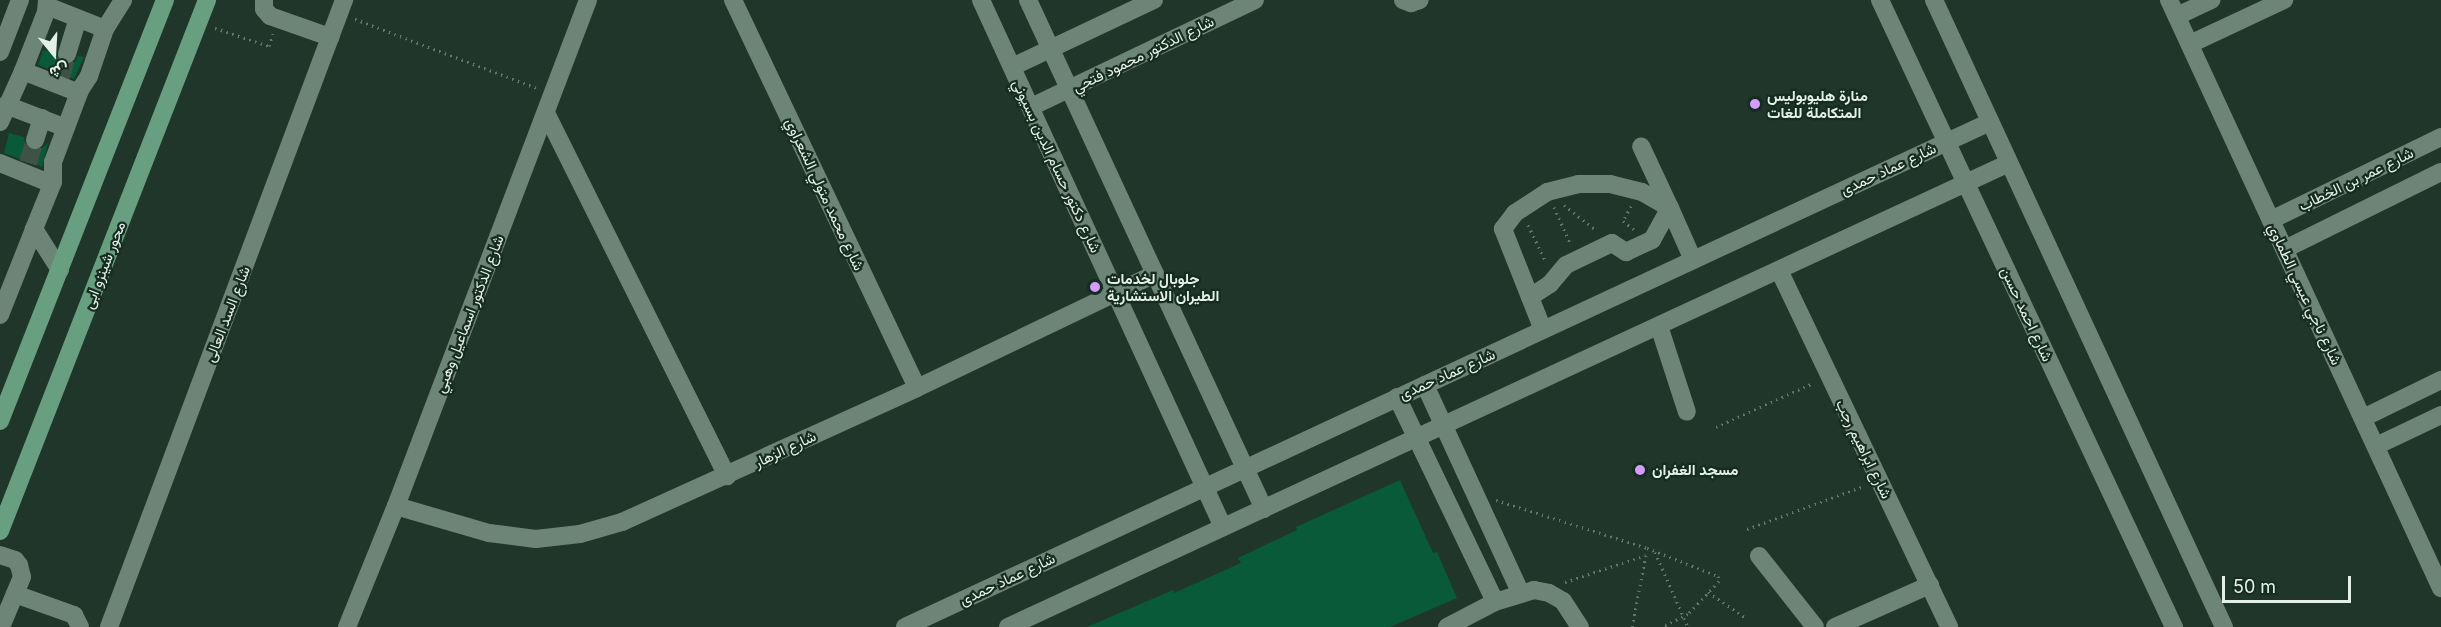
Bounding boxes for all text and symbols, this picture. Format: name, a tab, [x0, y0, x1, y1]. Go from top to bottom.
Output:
street label: شارع الدكتور محمود فتحي	[1069, 12, 1217, 96]
north arrow	[24, 24, 84, 84]
text: ش	[47, 59, 72, 84]
street label: شارع دكتور حسام الدين بسيوني	[1009, 76, 1105, 256]
place label: منارة هليوبوليس المتكاملة للغات	[1767, 86, 1868, 121]
marker: منارة هليوبوليس المتكاملة للغات	[1748, 97, 1762, 111]
street label: شارع محمد متولي الشعراوي	[782, 115, 868, 273]
street label: شارع عماد حمدى	[1837, 139, 1939, 199]
street label: شارع عمر بن الخطاب	[2296, 143, 2416, 215]
street label: محور شينزو ابى	[79, 219, 129, 311]
street label: شارع ناجي عيسي الطماوي	[2264, 220, 2346, 368]
street label: شارع الدكتور اسماعيل وهبي	[431, 233, 507, 395]
street label: شارع السد العالى	[200, 263, 254, 365]
street label: شارع احمد حسن	[1997, 264, 2057, 364]
place label: جلوبال لخدمات الطيران الاستشارية	[1107, 269, 1219, 304]
marker: جلوبال لخدمات الطيران الاستشارية	[1088, 280, 1102, 294]
street label: شارع عماد حمدى	[1396, 345, 1498, 403]
street label: شارع ابراهيم رجب	[1832, 396, 1896, 502]
street label: شارع الزهار	[751, 427, 819, 471]
place label: مسجد الغفران	[1652, 461, 1738, 479]
marker: مسجد الغفران	[1633, 463, 1647, 477]
street label: شارع عماد حمدى	[956, 549, 1058, 609]
scale bar	[2225, 564, 2354, 602]
text: 50 m	[2233, 576, 2276, 597]

